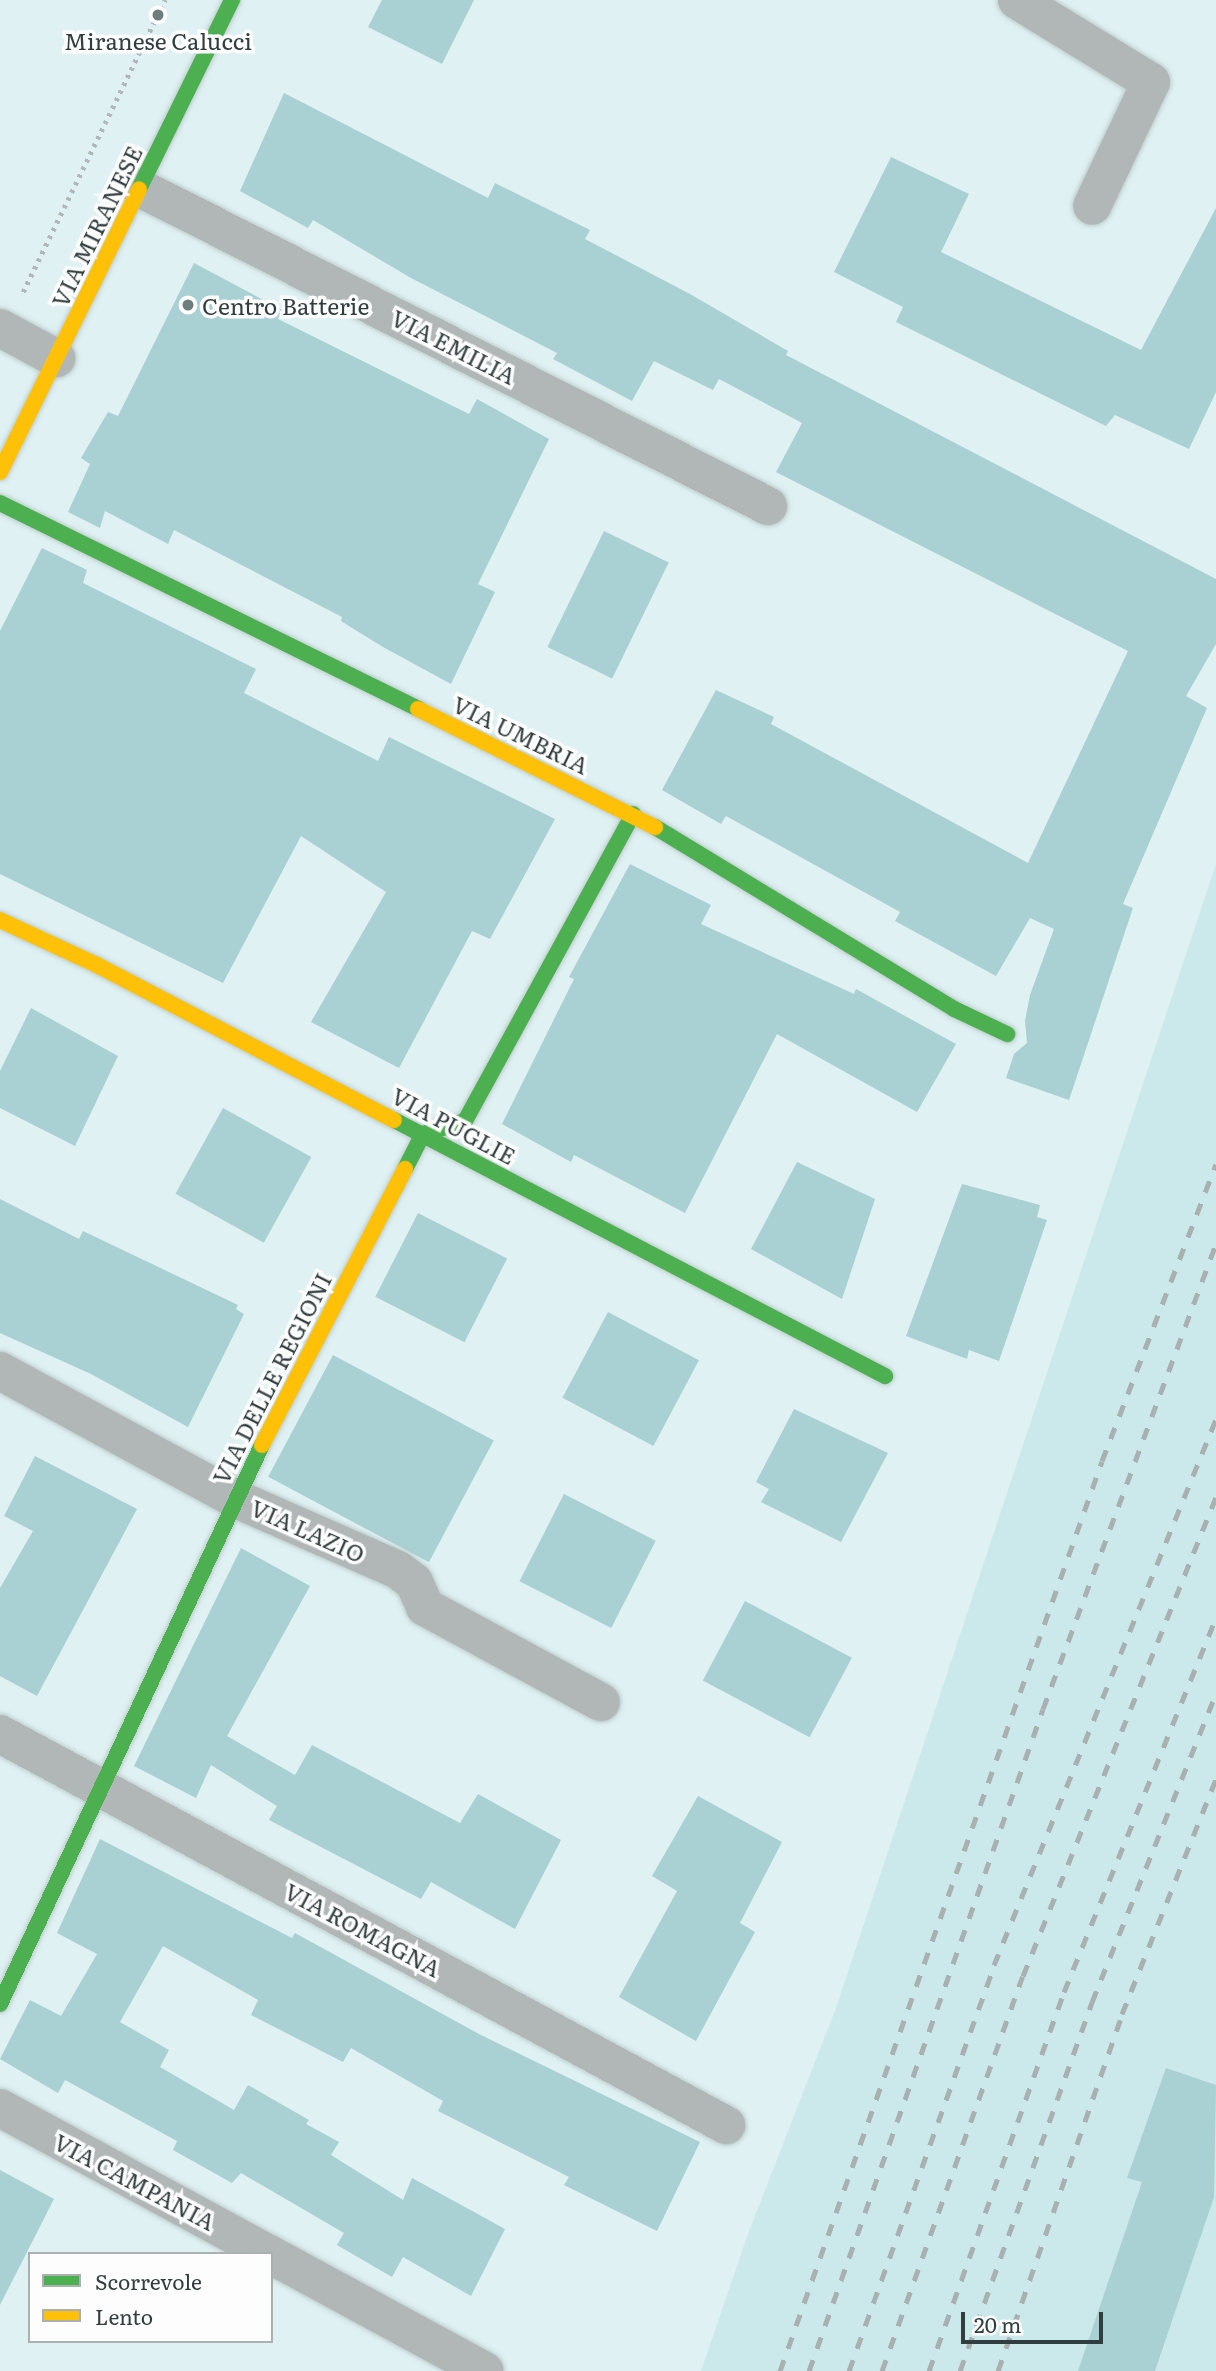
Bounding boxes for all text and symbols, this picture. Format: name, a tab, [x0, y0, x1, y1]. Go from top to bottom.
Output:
marker: Miranese Calucci	[150, 7, 166, 23]
place label: Miranese Calucci	[64, 26, 252, 54]
street label: VIA MIRANESE	[45, 141, 147, 311]
place label: Centro Batterie	[202, 291, 369, 319]
marker: Centro Batterie	[180, 297, 196, 313]
street label: VIA EMILIA	[387, 303, 521, 389]
street label: VIA UMBRIA	[449, 689, 593, 779]
street label: VIA PUGLIE	[387, 1081, 521, 1169]
street label: VIA DELLE REGIONI	[206, 1268, 336, 1488]
street label: VIA LAZIO	[247, 1493, 369, 1567]
street label: VIA ROMAGNA	[280, 1876, 446, 1982]
street label: VIA CAMPANIA	[50, 2127, 220, 2235]
legend	[28, 2252, 273, 2343]
text: Scorrevole	[95, 2265, 202, 2296]
scale bar	[964, 2298, 1106, 2342]
text: Lento	[95, 2300, 153, 2331]
text: 20 m	[974, 2308, 1021, 2339]

